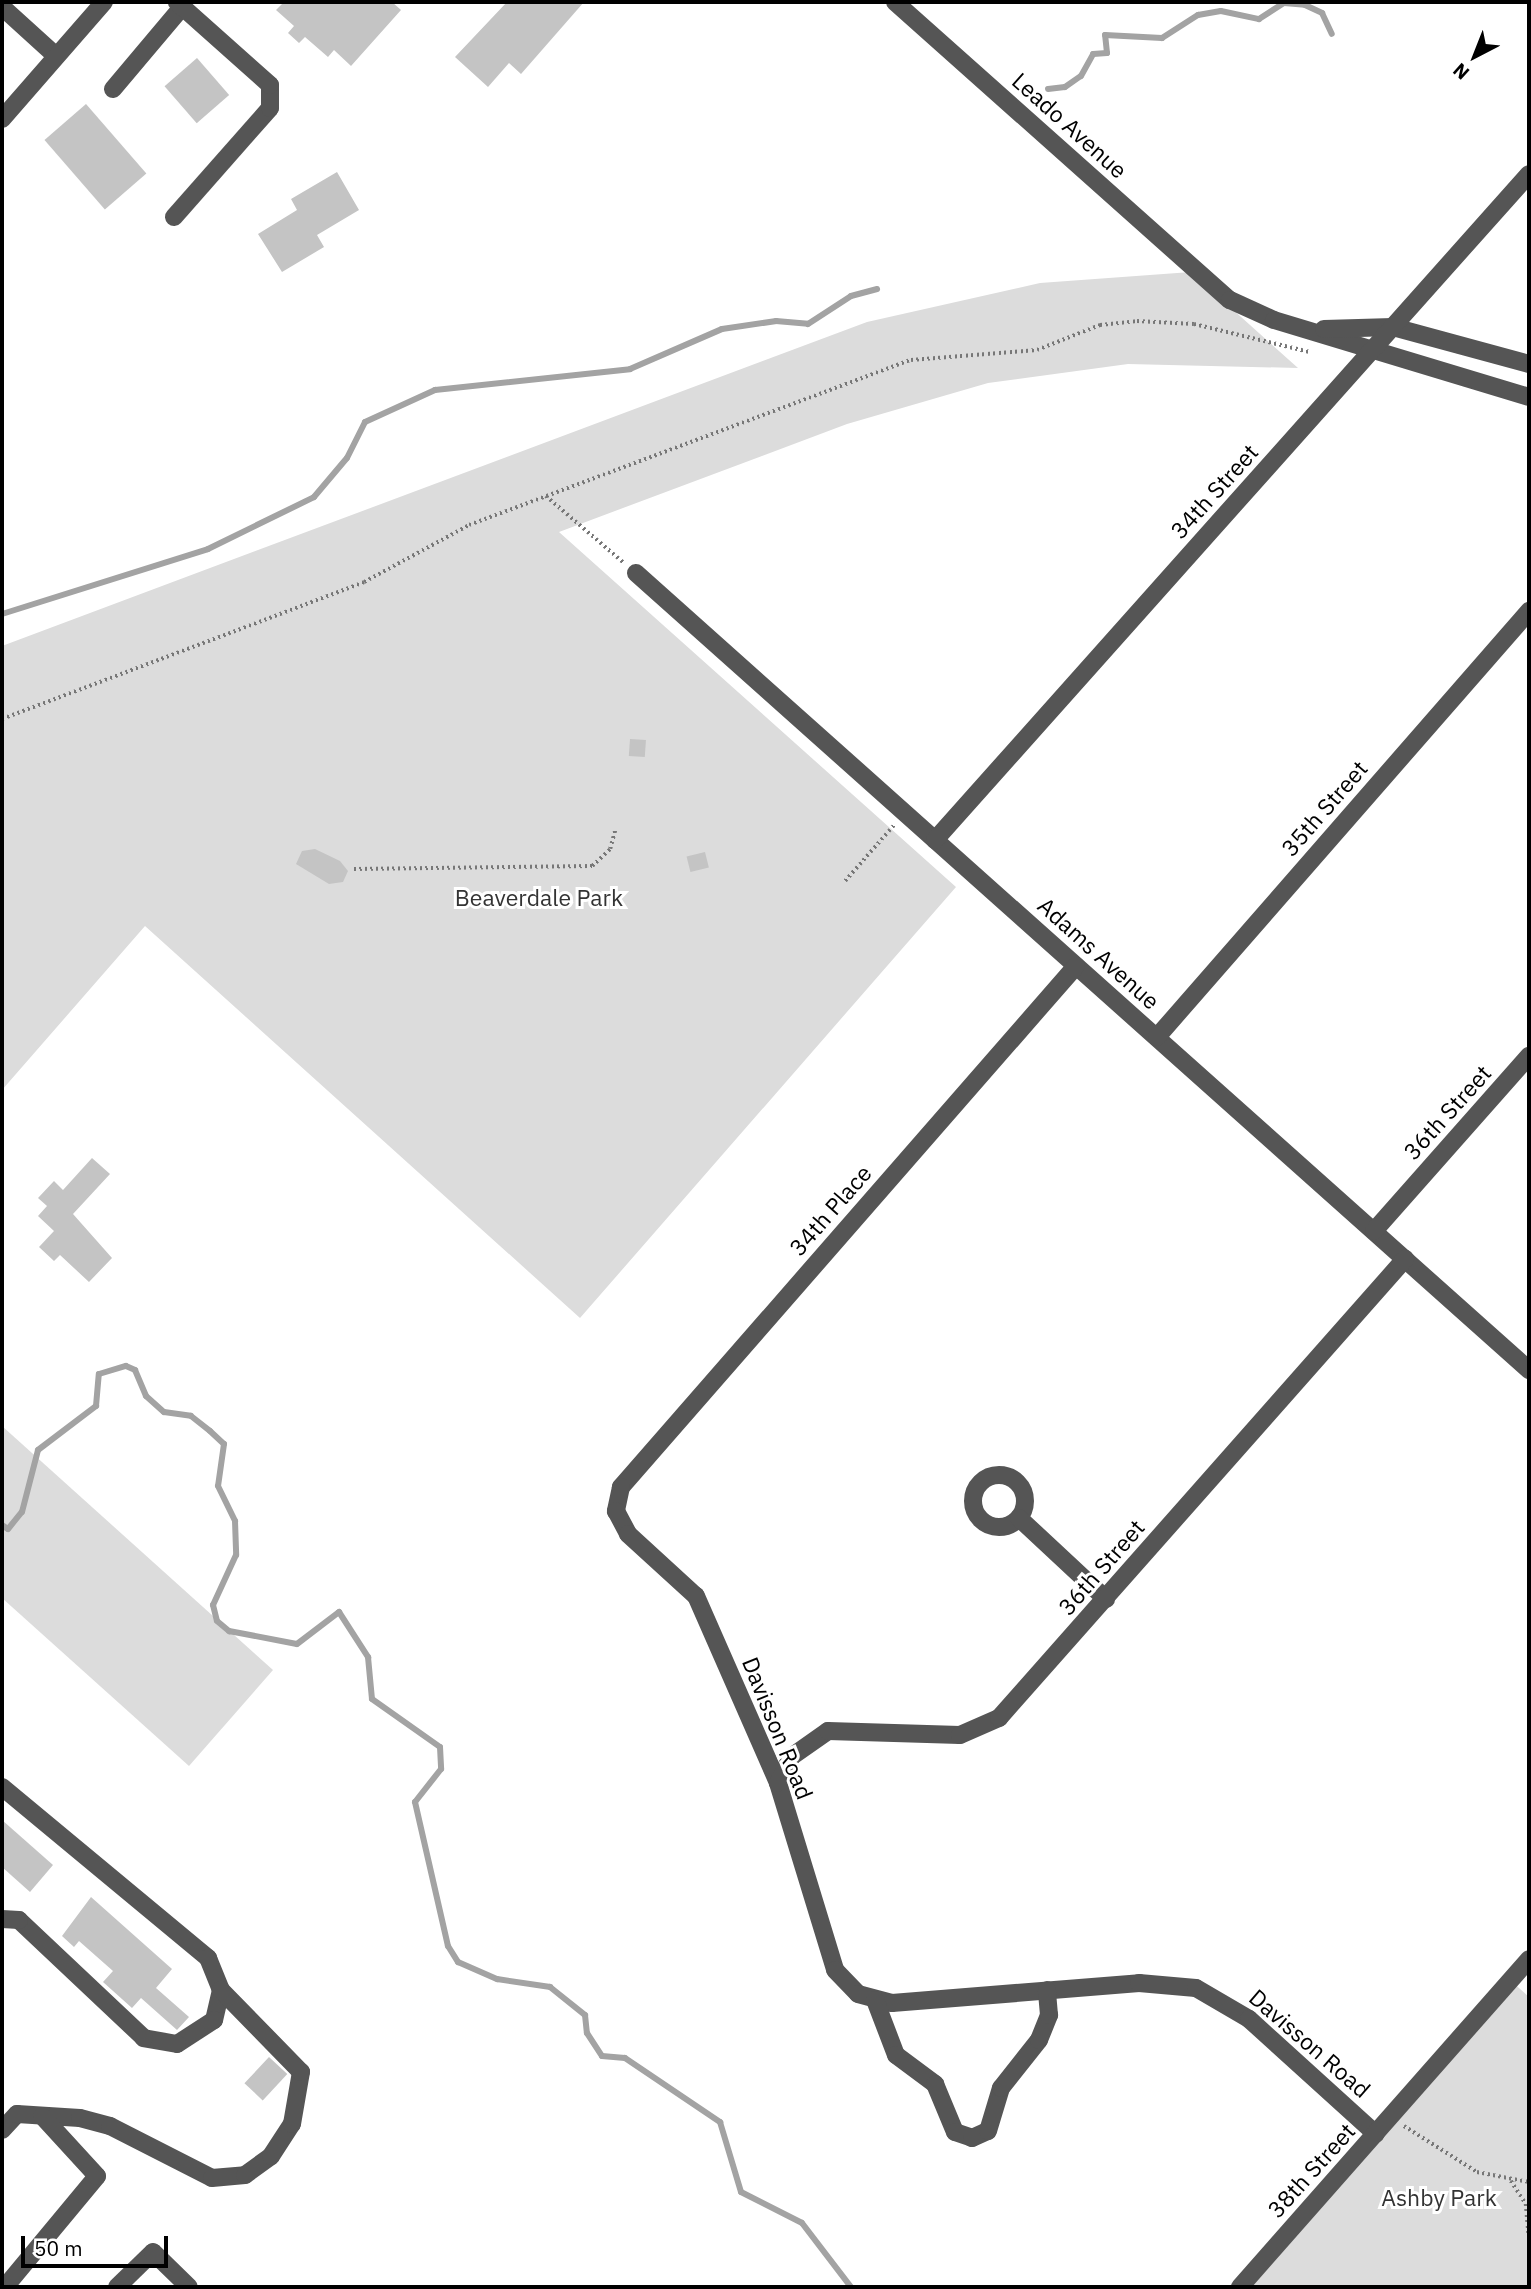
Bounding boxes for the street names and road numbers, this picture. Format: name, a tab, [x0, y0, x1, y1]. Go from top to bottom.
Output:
street label: Leado Avenue	[1007, 66, 1133, 184]
street label: 34th Street	[1165, 438, 1263, 544]
street label: 35th Street	[1275, 755, 1373, 861]
street label: Adams Avenue	[1033, 891, 1165, 1015]
street label: 36th Street	[1398, 1059, 1496, 1165]
street label: 34th Place	[783, 1159, 877, 1261]
street label: 36th Street	[1052, 1514, 1150, 1620]
street label: Davisson Road	[737, 1653, 819, 1803]
street label: Davisson Road	[1244, 1983, 1376, 2103]
street label: 38th Street	[1262, 2117, 1360, 2223]

